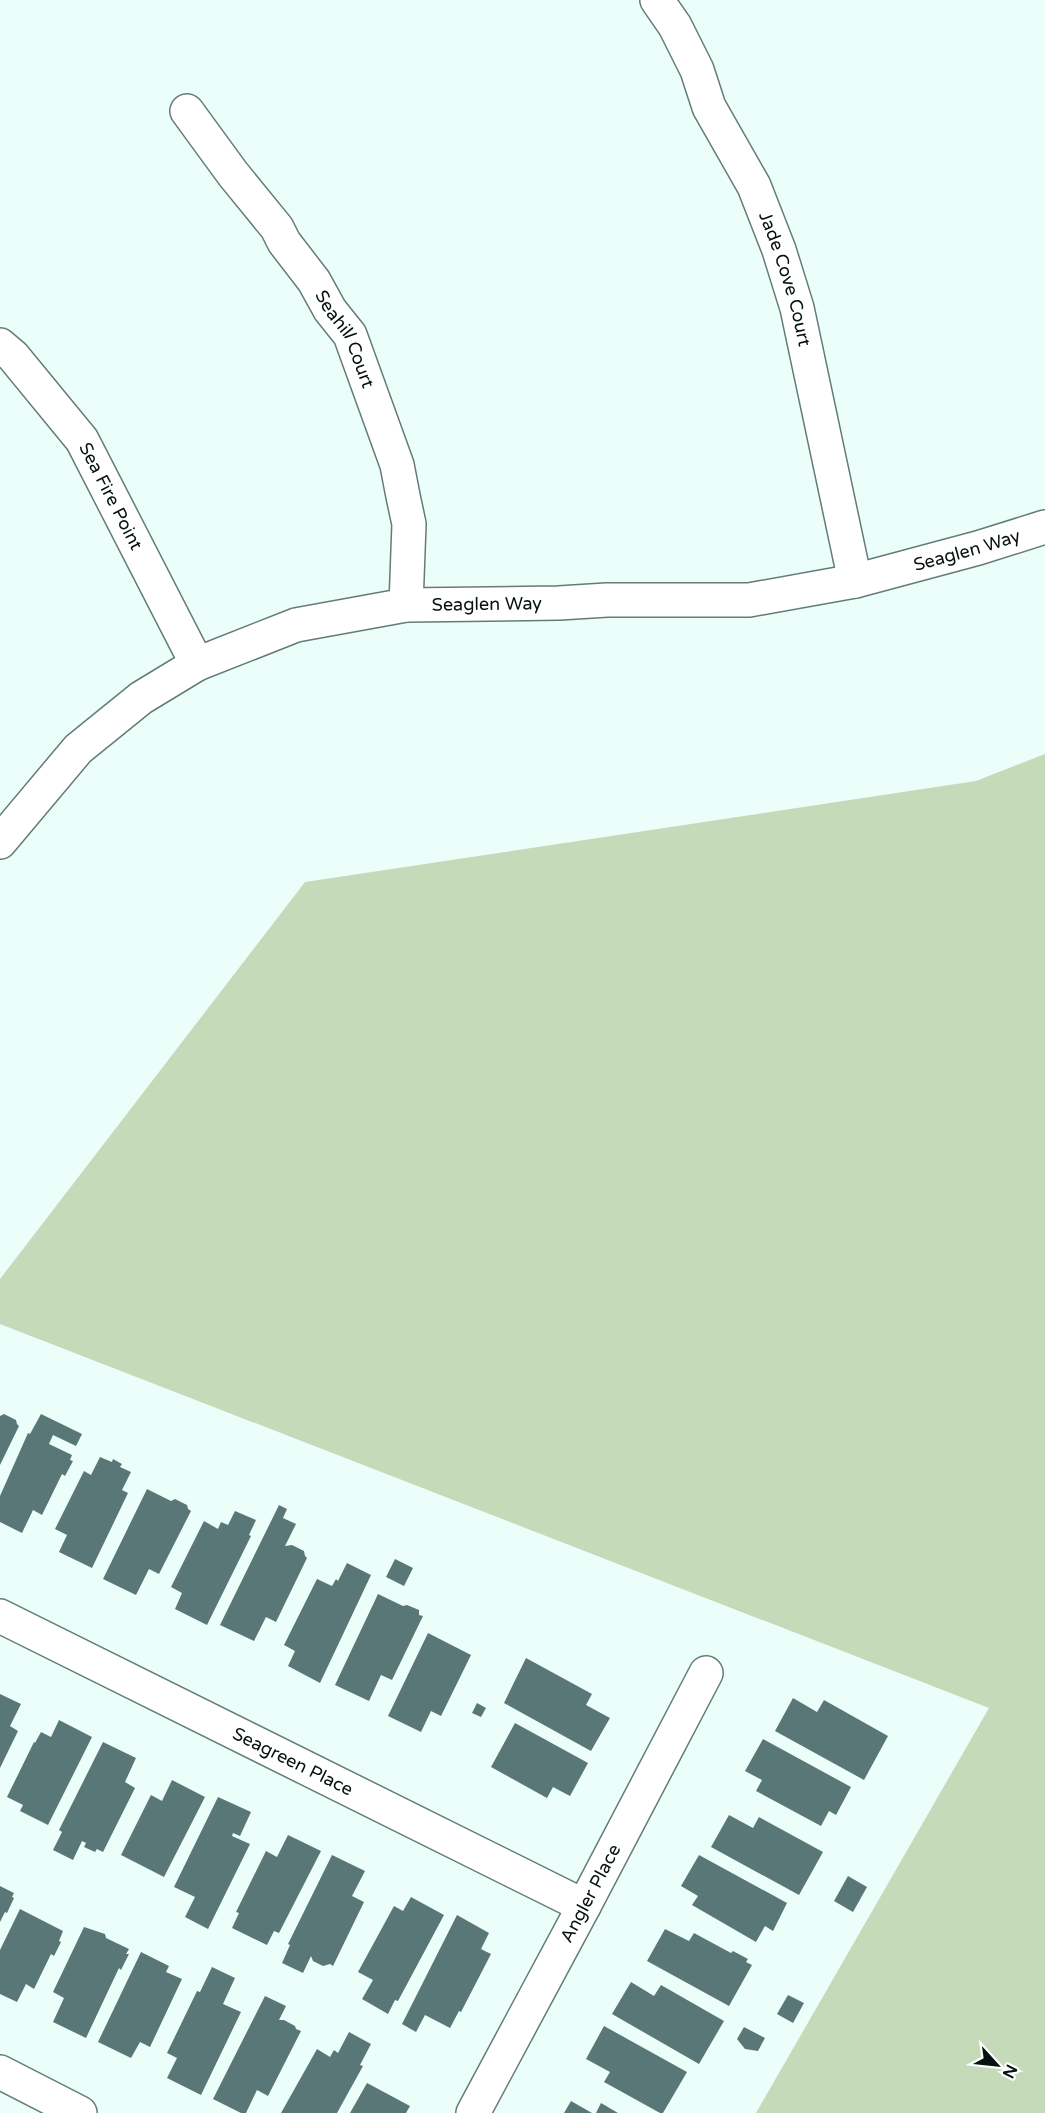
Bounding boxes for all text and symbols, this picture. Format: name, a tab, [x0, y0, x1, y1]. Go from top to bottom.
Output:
street label: Jade Cove Court	[754, 208, 816, 349]
street label: Seahill Court	[310, 286, 379, 391]
street label: Sea Fire Point	[74, 439, 148, 554]
street label: Seaglen Way	[911, 524, 1023, 576]
street label: Seaglen Way	[432, 592, 542, 616]
street label: Seagreen Place	[229, 1722, 357, 1801]
street label: Angler Place	[555, 1840, 625, 1946]
north arrow	[967, 2035, 1027, 2095]
text: N	[998, 2061, 1021, 2082]

